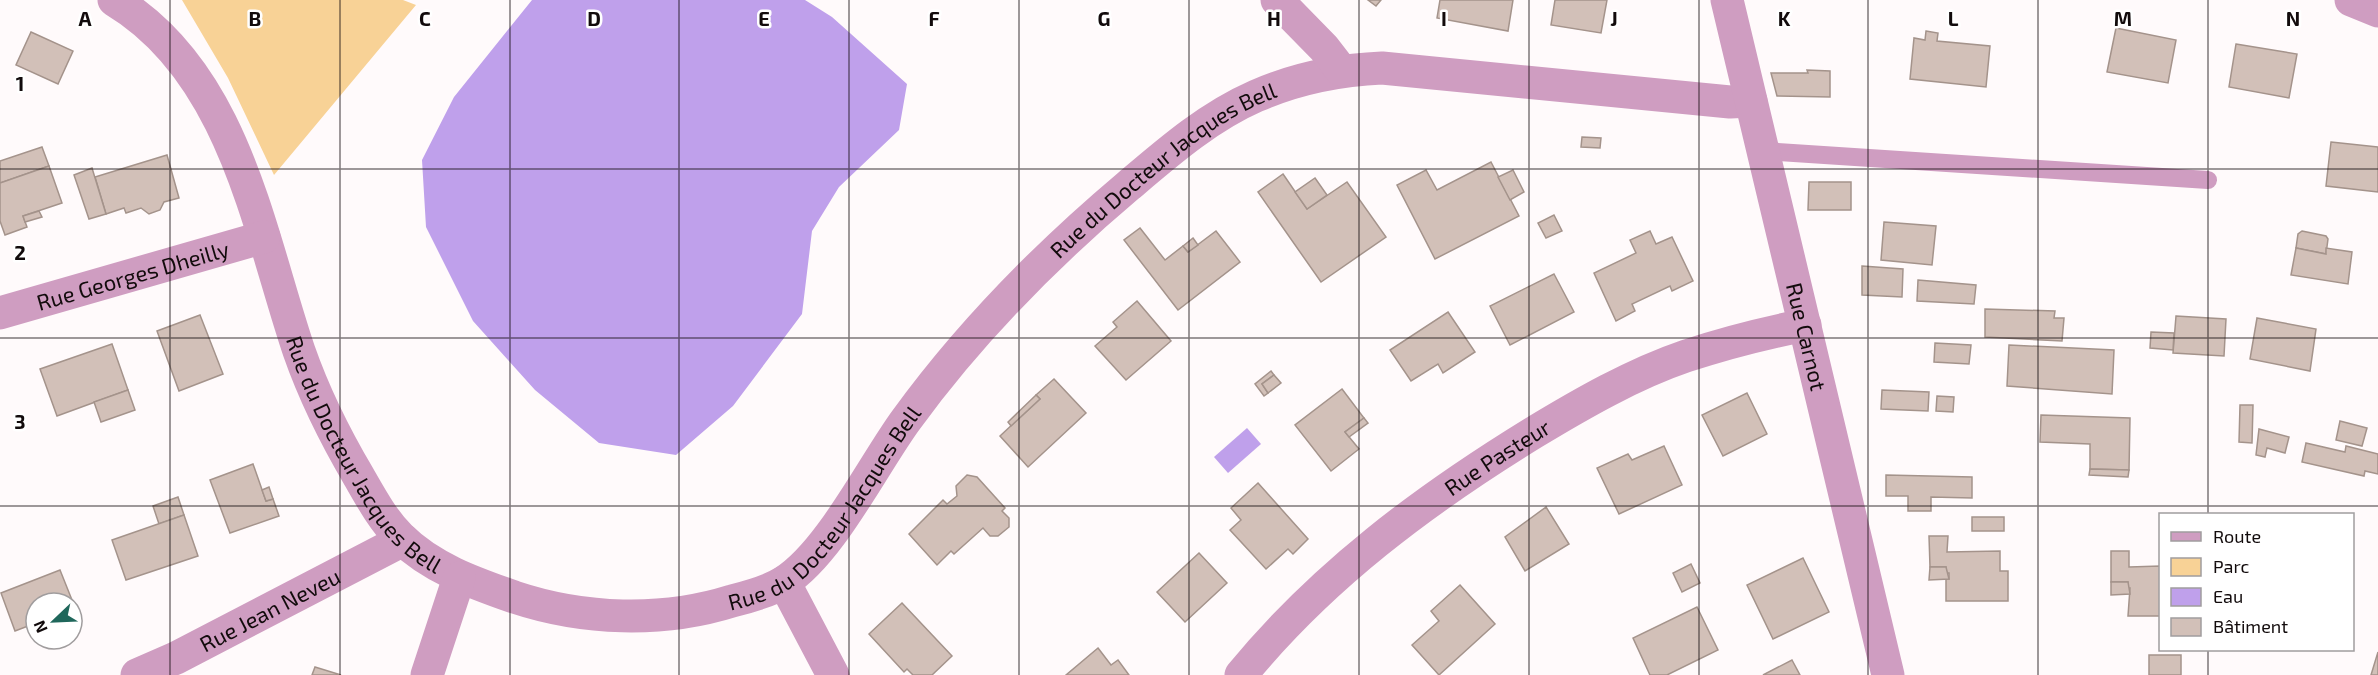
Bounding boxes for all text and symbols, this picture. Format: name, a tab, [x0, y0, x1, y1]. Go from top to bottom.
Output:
text: A	[78, 6, 92, 30]
text: B	[249, 6, 261, 30]
text: C	[419, 6, 431, 30]
text: D	[587, 6, 601, 30]
text: E	[758, 6, 770, 30]
text: F	[928, 6, 940, 30]
text: G	[1098, 6, 1110, 30]
text: H	[1267, 6, 1281, 30]
text: I	[1441, 6, 1447, 30]
text: J	[1610, 6, 1618, 30]
text: K	[1778, 6, 1791, 30]
text: L	[1948, 6, 1959, 30]
text: M	[2114, 6, 2132, 30]
text: N	[2286, 6, 2300, 30]
text: 1	[16, 71, 24, 95]
street label: Rue du Docteur Jacques Bell	[1044, 76, 1280, 263]
street label: Rue Georges Dheilly	[33, 235, 232, 315]
text: 2	[14, 240, 26, 264]
street label: Rue Carnot	[1782, 280, 1833, 393]
street label: Rue du Docteur Jacques Bell	[282, 332, 447, 578]
street label: Rue du Docteur Jacques Bell	[725, 400, 926, 615]
text: 3	[14, 409, 26, 433]
street label: Rue Pasteur	[1439, 413, 1555, 500]
legend	[2159, 513, 2354, 651]
text: Route	[2213, 525, 2261, 547]
text: Parc	[2213, 555, 2249, 577]
street label: Rue Jean Neveu	[195, 562, 344, 657]
text: Eau	[2213, 585, 2243, 607]
north arrow	[24, 591, 84, 651]
text: Bâtiment	[2213, 615, 2288, 637]
text: N	[29, 618, 51, 636]

